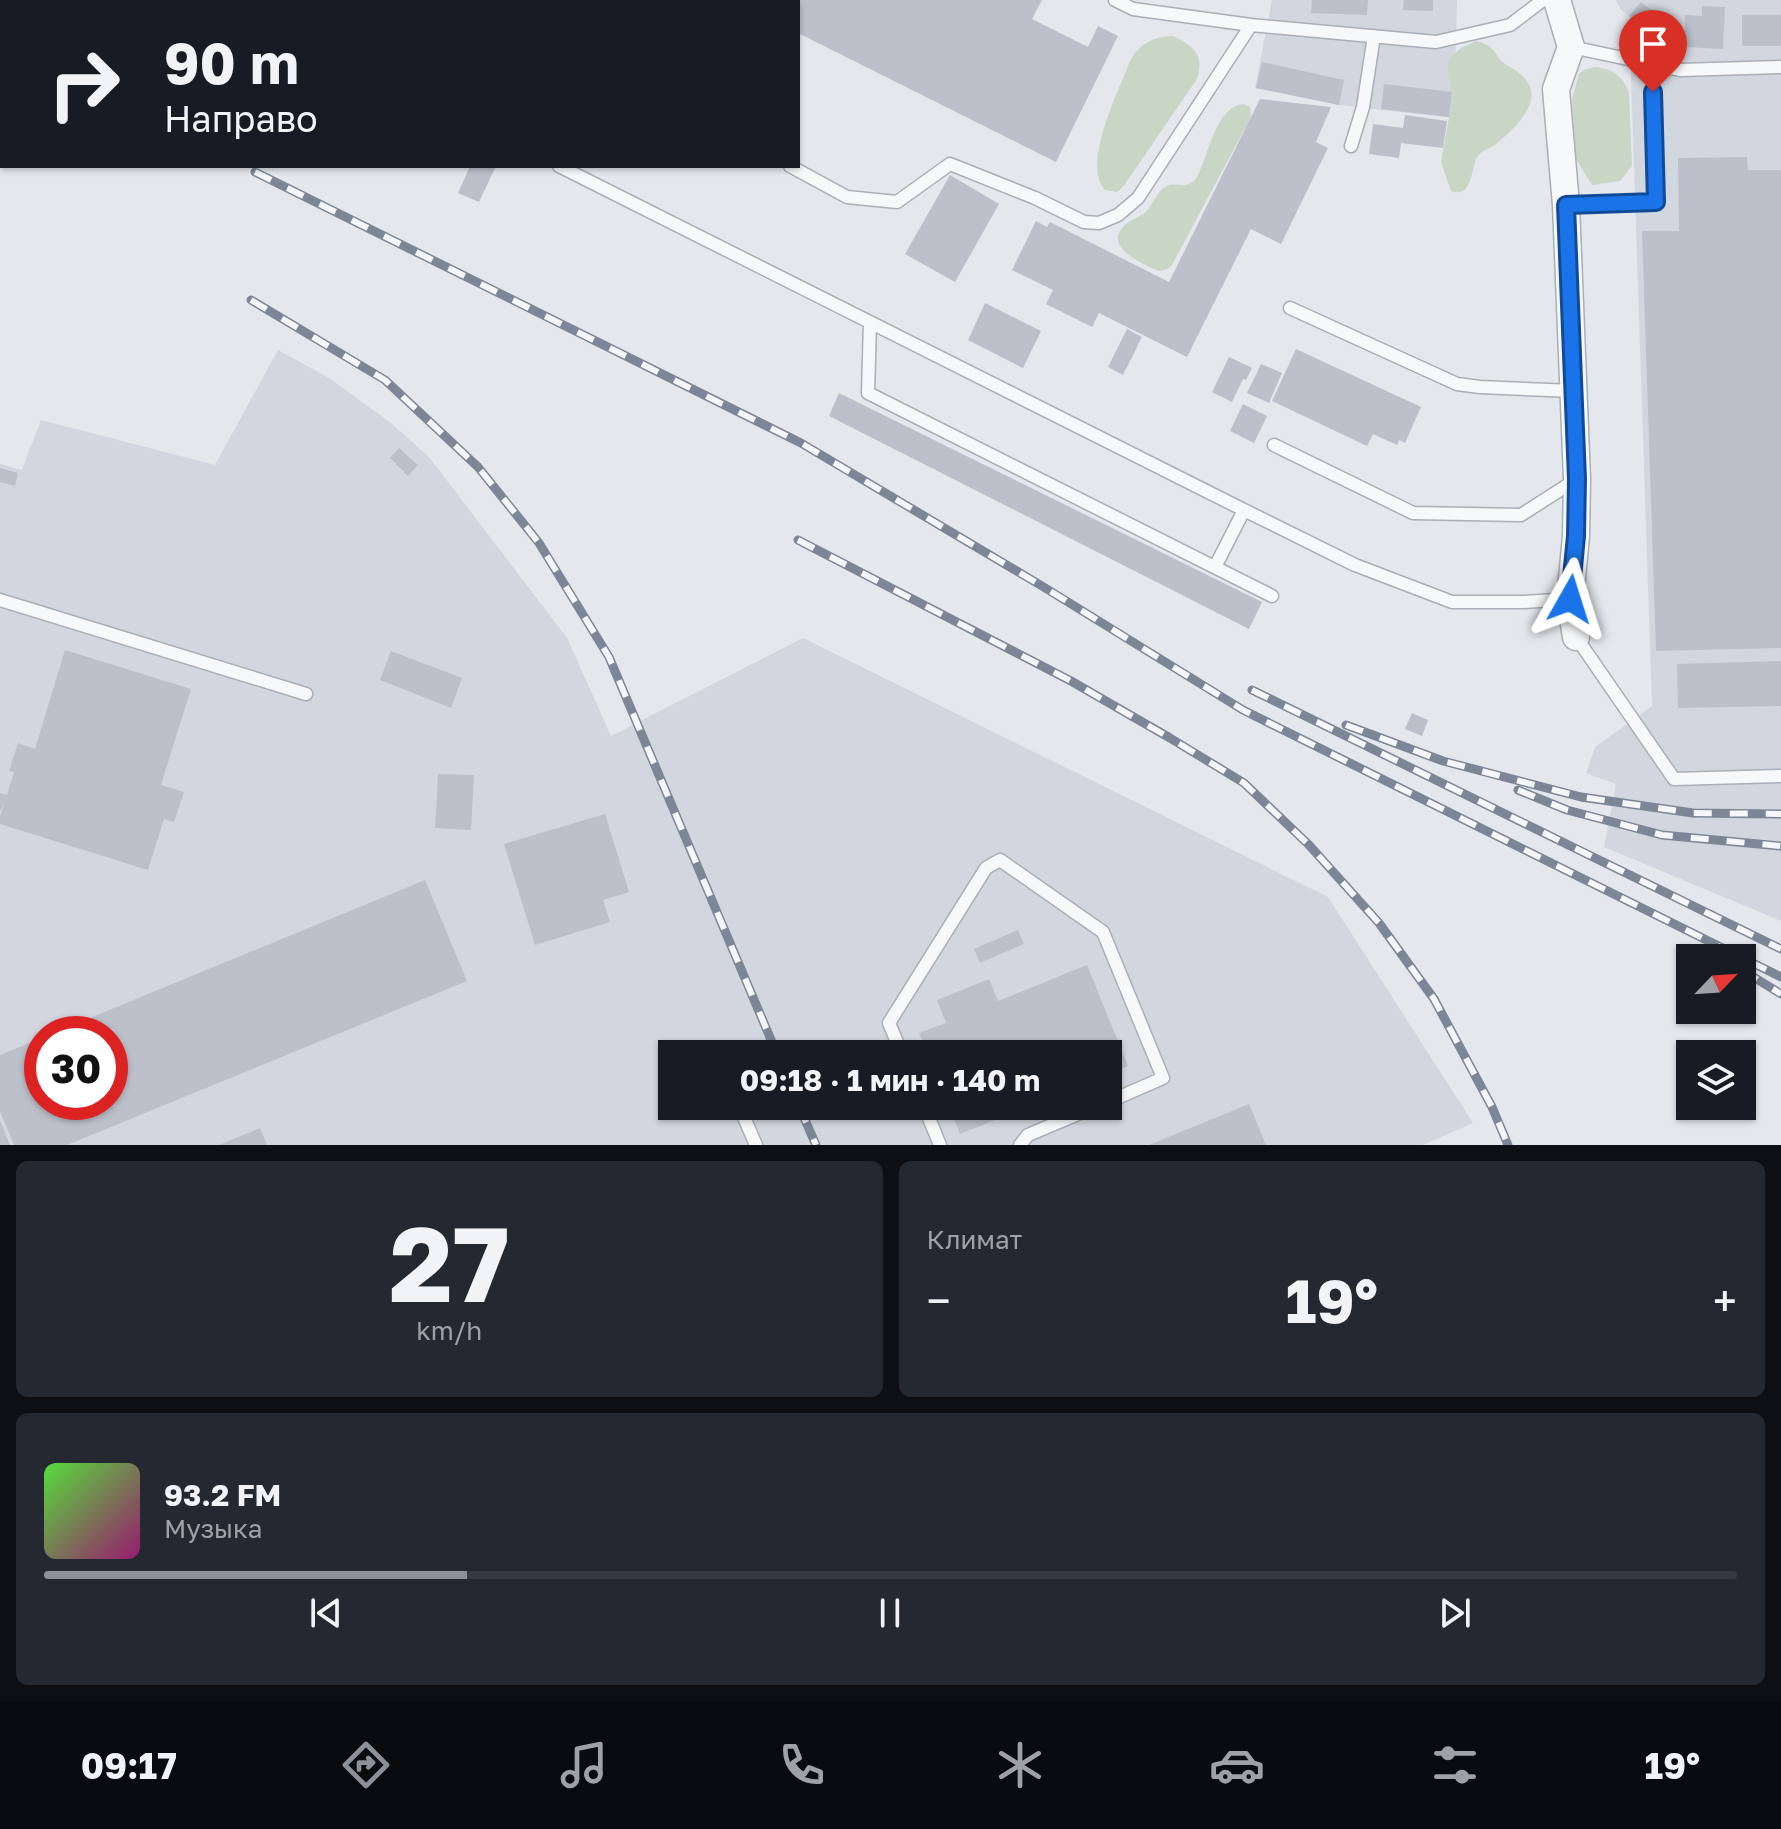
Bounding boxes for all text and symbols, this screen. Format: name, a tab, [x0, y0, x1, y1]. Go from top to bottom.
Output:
pin	[1619, 10, 1687, 92]
icon: arrive	[1631, 22, 1675, 66]
text: 90 m	[164, 29, 299, 96]
icon: right	[32, 32, 136, 136]
text: Направо	[164, 97, 318, 140]
position arrow	[1528, 557, 1612, 641]
north arrow	[1676, 944, 1756, 1024]
map controls	[1676, 944, 1756, 1120]
speed limit sign: 30	[24, 1016, 128, 1120]
button: layers	[1676, 1040, 1756, 1120]
text: 09:18 · 1 мин · 140 m	[740, 1062, 1040, 1098]
text: 27	[389, 1200, 509, 1325]
text: Климат	[927, 1224, 1022, 1255]
text: 19°	[1286, 1264, 1378, 1336]
text: −	[927, 1274, 951, 1327]
text: +	[1713, 1274, 1737, 1327]
text: km/h	[416, 1315, 482, 1346]
text: 93.2 FM	[164, 1477, 281, 1513]
text: Музыка	[164, 1513, 262, 1544]
icon: previous	[304, 1591, 348, 1635]
icon: pause	[868, 1591, 912, 1635]
icon: next	[1433, 1591, 1477, 1635]
icon: directions	[338, 1737, 394, 1793]
icon: music	[556, 1737, 612, 1793]
icon: phone	[774, 1737, 830, 1793]
icon: climate	[992, 1737, 1048, 1793]
icon: car	[1209, 1737, 1265, 1793]
icon: filters	[1427, 1737, 1483, 1793]
text: 09:17	[81, 1744, 177, 1787]
text: 19°	[1645, 1744, 1700, 1787]

